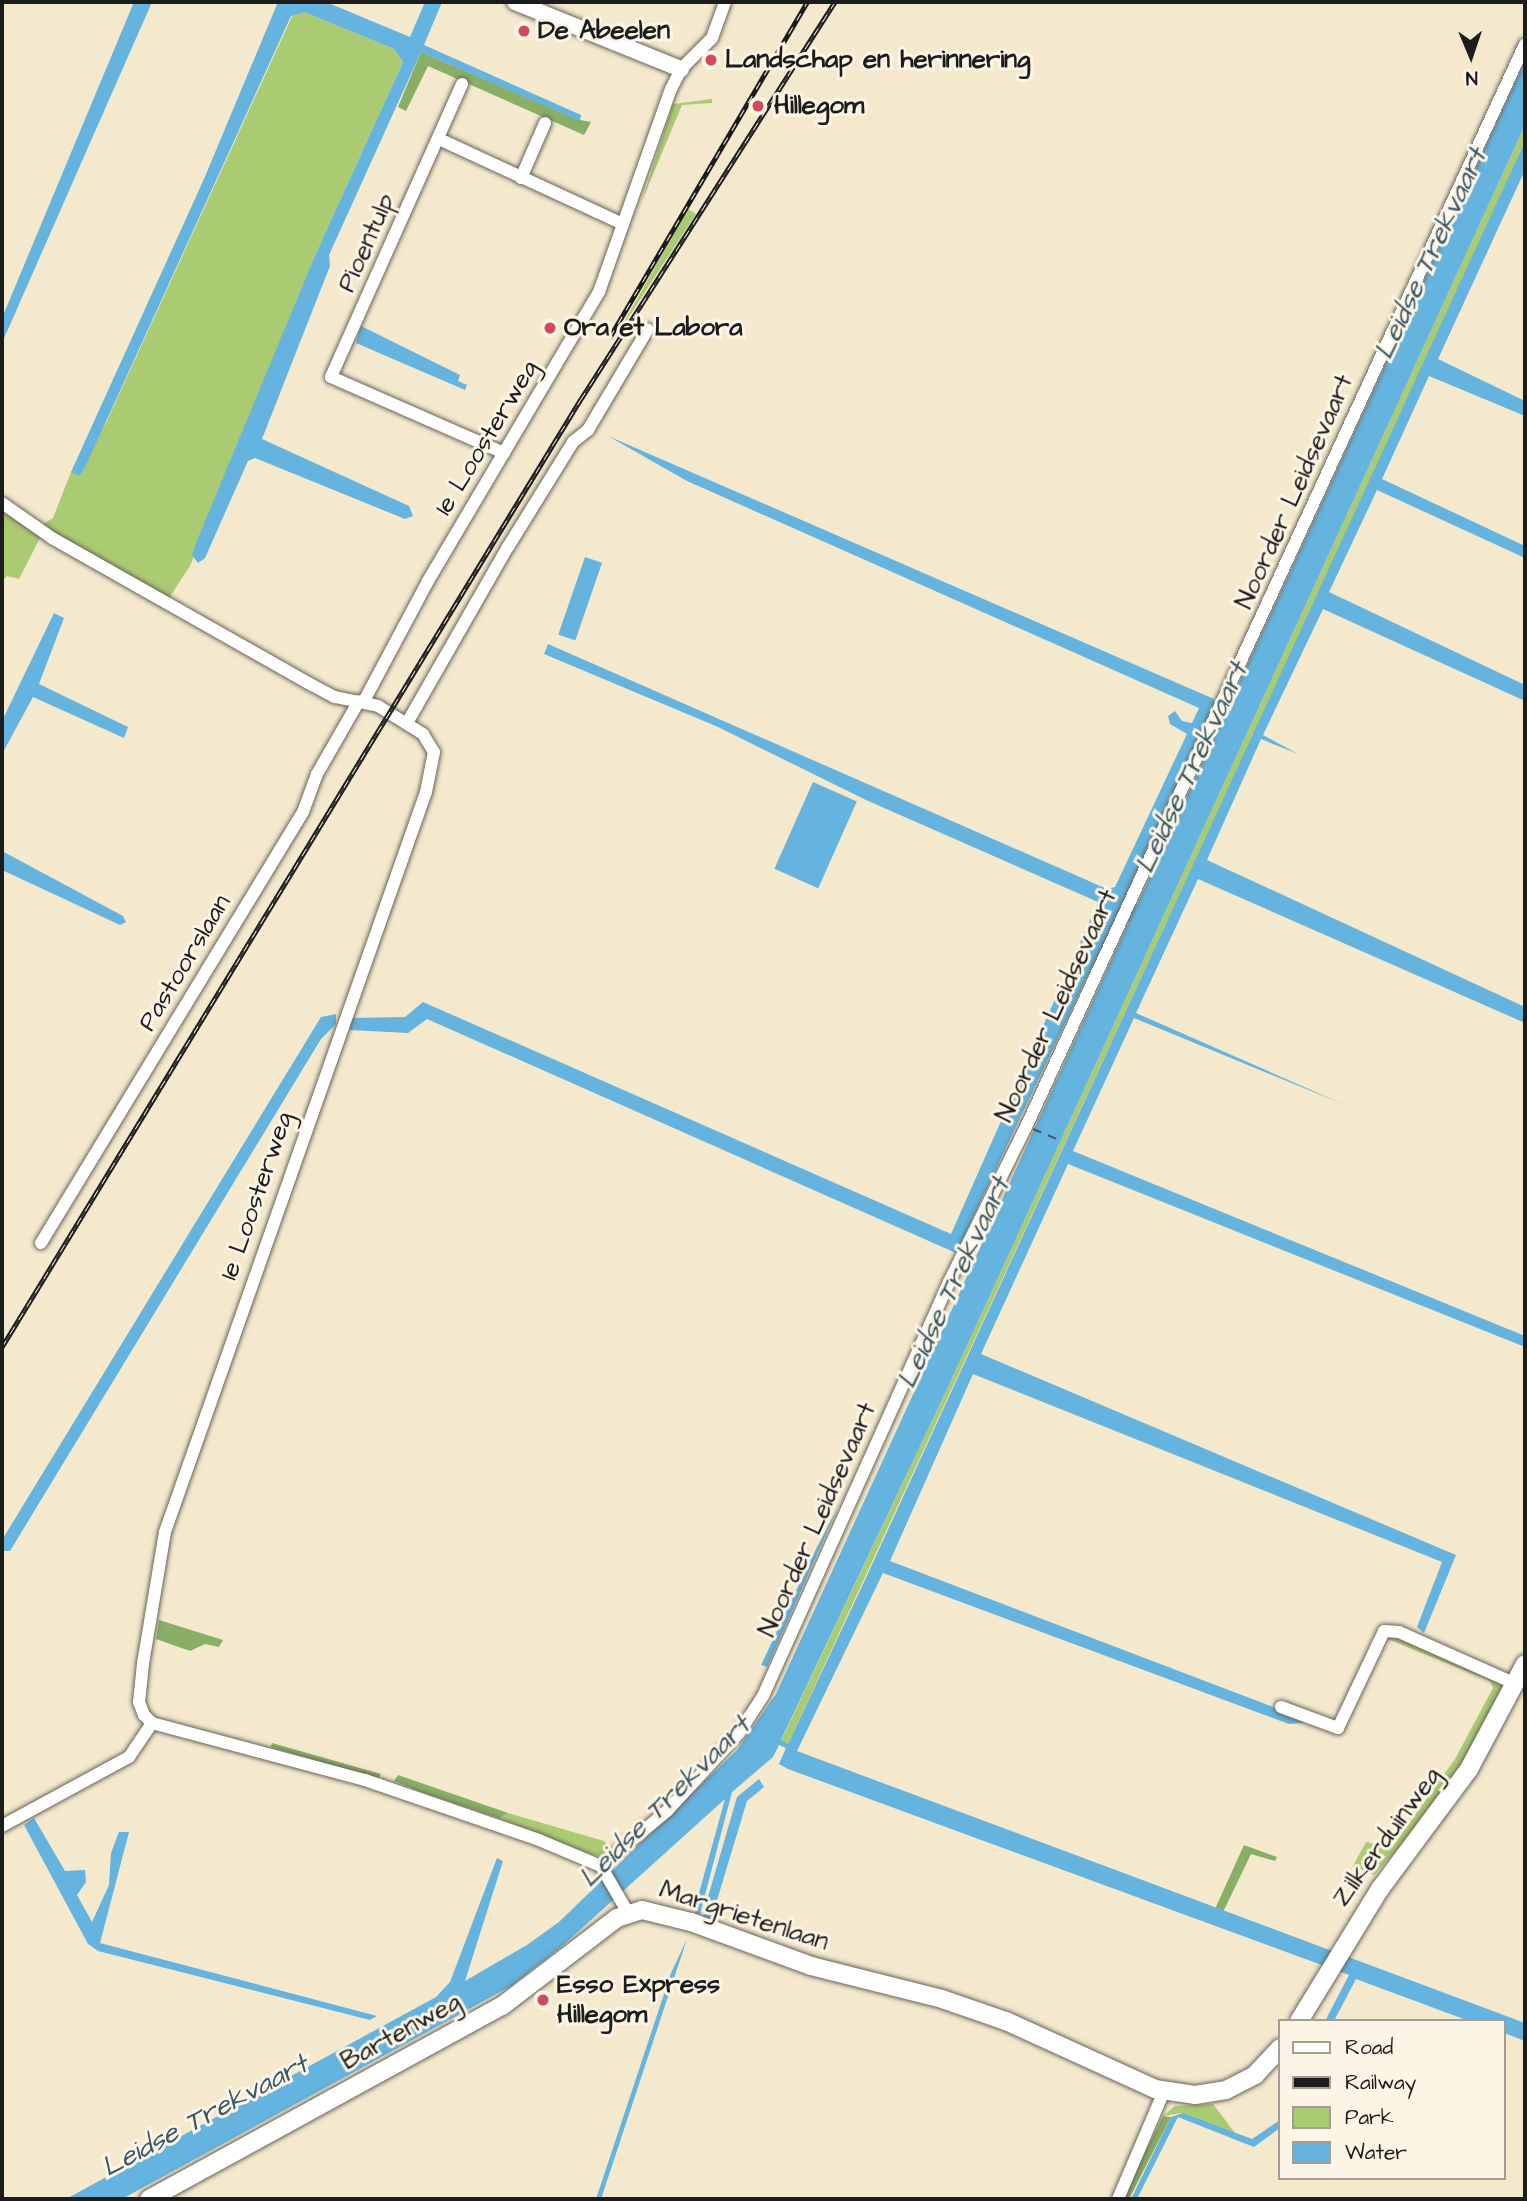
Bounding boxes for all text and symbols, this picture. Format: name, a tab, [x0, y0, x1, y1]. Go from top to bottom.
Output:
place label: De Abeelen	[538, 15, 670, 47]
north arrow	[1436, 21, 1506, 91]
marker: De Abeelen	[516, 23, 532, 39]
place label: Landschap en herinnering	[725, 44, 1030, 76]
marker: Landschap en herinnering	[703, 52, 719, 68]
text: N	[1465, 64, 1478, 91]
place label: Hillegom	[774, 90, 864, 122]
marker: Hillegom	[748, 96, 768, 116]
water label: Leidse Trekvaart	[1367, 143, 1495, 365]
street label: Pioentulp	[332, 189, 402, 297]
place label: Ora et Labora	[564, 312, 742, 344]
marker: Ora et Labora	[542, 320, 558, 336]
street label: 1e Loosterweg	[428, 355, 546, 521]
street label: Noorder Leidsevaart	[1229, 370, 1361, 614]
water label: Leidse Trekvaart	[1128, 657, 1256, 879]
street label: Noorder Leidsevaart	[989, 885, 1125, 1127]
street label: Pastoorslaan	[132, 889, 238, 1037]
street label: 1e Loosterweg	[214, 1108, 300, 1284]
water label: Leidse Trekvaart	[890, 1172, 1018, 1394]
street label: Noorder Leidsevaart	[752, 1398, 884, 1642]
water label: Leidse Trekvaart	[572, 1709, 758, 1895]
street label: Zilkerduinweg	[1326, 1761, 1448, 1913]
street label: Margrietenlaan	[656, 1874, 832, 1958]
place label: Esso Express Hillegom	[557, 1969, 720, 2030]
street label: Bartenweg	[336, 1986, 466, 2078]
marker: Esso Express Hillegom	[535, 1992, 551, 2008]
legend	[1278, 2019, 1506, 2180]
text: Road	[1345, 2033, 1393, 2062]
water label: Leidse Trekvaart	[96, 2048, 314, 2184]
text: Railway	[1345, 2068, 1416, 2097]
text: Park	[1345, 2103, 1394, 2132]
text: Water	[1345, 2138, 1407, 2167]

